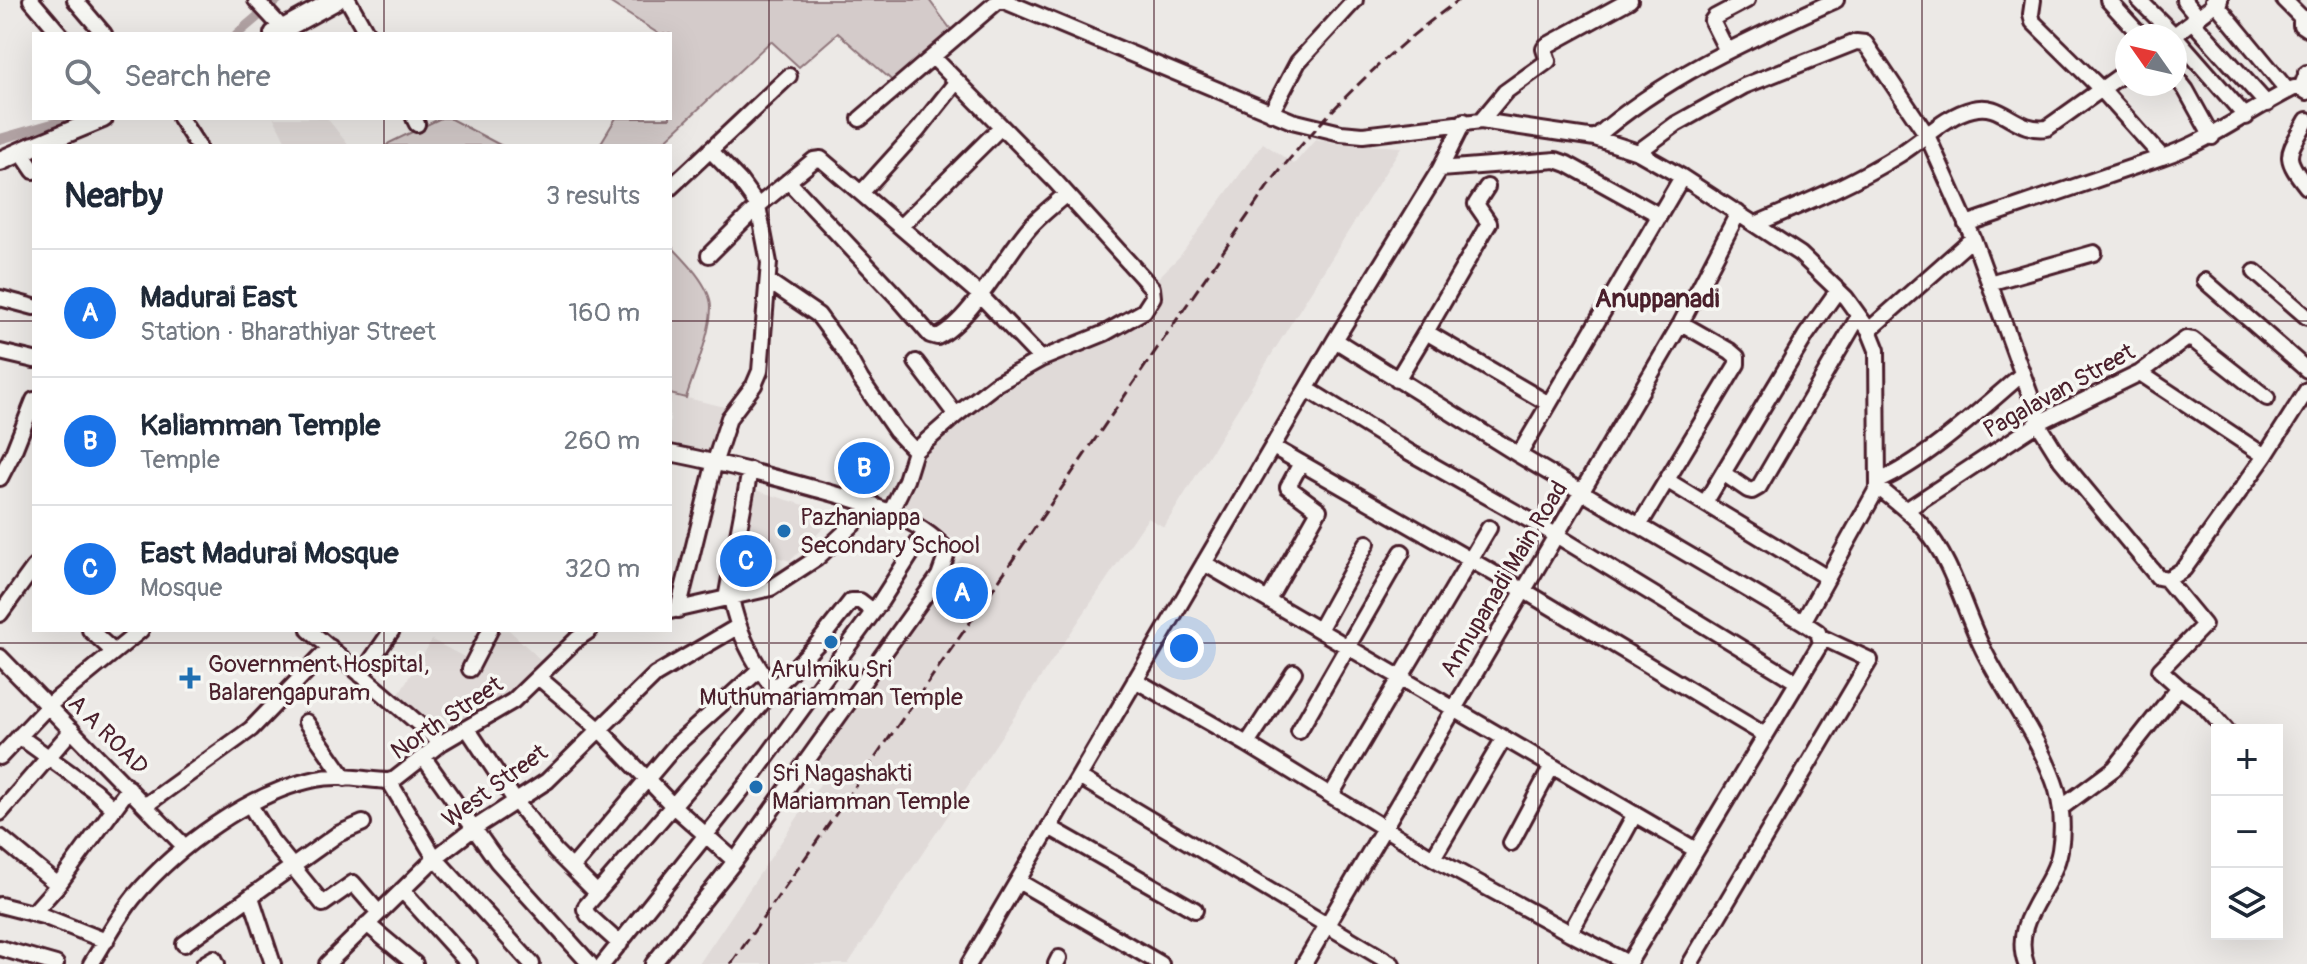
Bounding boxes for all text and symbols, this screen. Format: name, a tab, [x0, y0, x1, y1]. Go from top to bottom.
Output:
north arrow	[2115, 24, 2187, 96]
search box	[32, 32, 672, 120]
icon: search	[60, 54, 104, 98]
text: Search here	[124, 58, 271, 95]
text: Nearby	[64, 175, 163, 218]
text: 3 results	[546, 180, 640, 212]
text: Madurai East	[140, 279, 297, 316]
district label: Anuppanadi	[1595, 283, 1720, 315]
text: A	[82, 297, 98, 329]
text: 160 m	[568, 297, 640, 329]
text: Station · Bharathiyar Street	[140, 316, 436, 348]
street label: Pagalavan Street	[1978, 337, 2140, 445]
text: Kaliamman Temple	[140, 407, 380, 444]
text: B	[83, 425, 97, 457]
text: 260 m	[564, 425, 640, 457]
pin: B	[838, 438, 890, 498]
text: Temple	[140, 444, 220, 476]
street label: Annupanadi Main Road	[1434, 476, 1574, 682]
place label: Pazhaniappa Secondary School	[800, 503, 980, 560]
marker: Pazhaniappa Secondary School	[775, 522, 793, 540]
pin: C	[720, 531, 772, 591]
text: East Madurai Mosque	[140, 535, 398, 572]
text: C	[82, 553, 98, 585]
text: 320 m	[564, 553, 640, 585]
pin: A	[936, 563, 988, 623]
text: Mosque	[140, 572, 222, 604]
your location	[1164, 628, 1204, 668]
marker: Arulmiku Sri Muthumariamman Temple	[822, 633, 840, 651]
place label: Government Hospital, Balarengapuram	[208, 650, 430, 707]
place label: Arulmiku Sri Muthumariamman Temple	[699, 655, 963, 712]
marker: Government Hospital, Balarengapuram	[179, 667, 201, 689]
street label: North Street	[385, 670, 509, 766]
street label: A A ROAD	[62, 689, 154, 781]
map controls	[2211, 724, 2283, 940]
button: +	[2211, 724, 2283, 796]
street label: West Street	[437, 738, 554, 834]
place label: Sri Nagashakti Mariamman Temple	[772, 759, 970, 816]
marker: Sri Nagashakti Mariamman Temple	[747, 778, 765, 796]
button: −	[2211, 796, 2283, 868]
button: layers	[2211, 868, 2283, 940]

